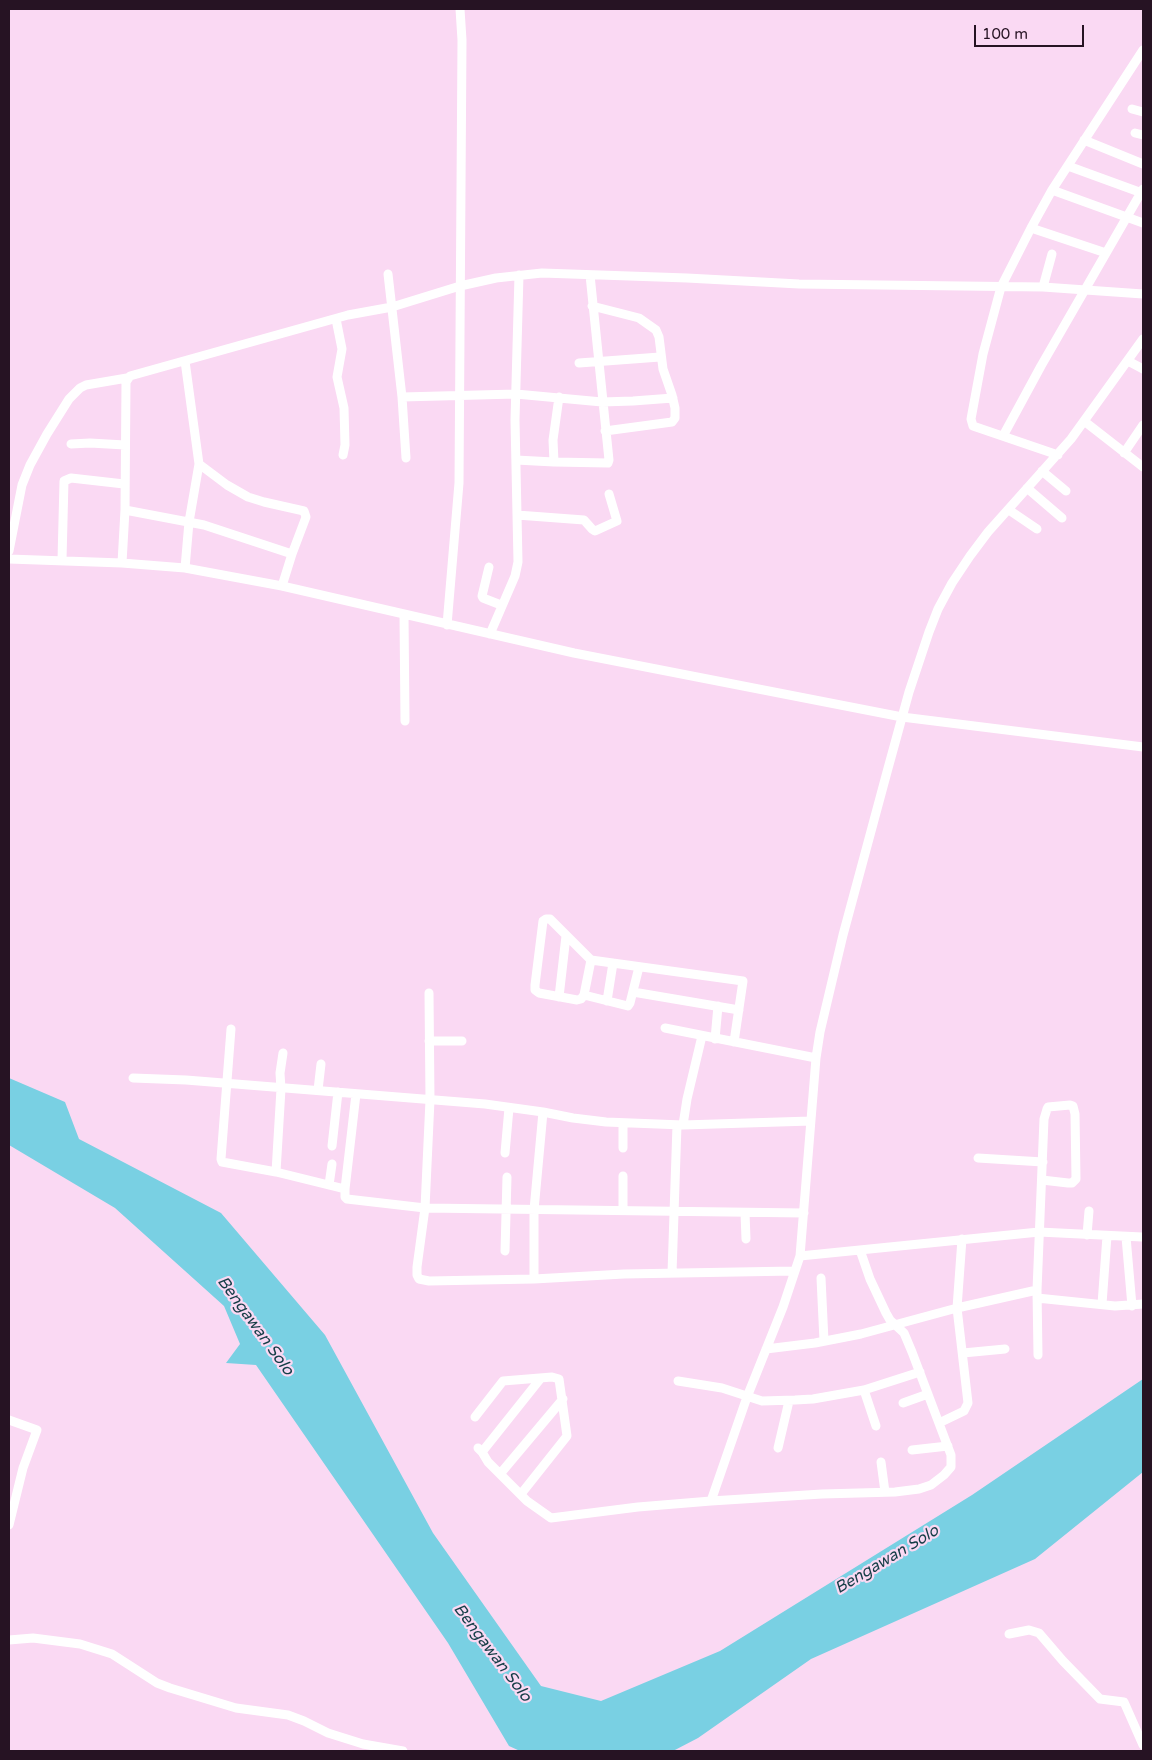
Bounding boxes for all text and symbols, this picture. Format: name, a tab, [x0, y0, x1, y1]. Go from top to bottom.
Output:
scale bar	[977, 15, 1087, 47]
text: 100 m	[982, 25, 1028, 43]
water label: Bengawan Solo	[213, 1273, 297, 1379]
water label: Bengawan Solo	[832, 1522, 942, 1598]
water label: Bengawan Solo	[449, 1600, 535, 1706]

